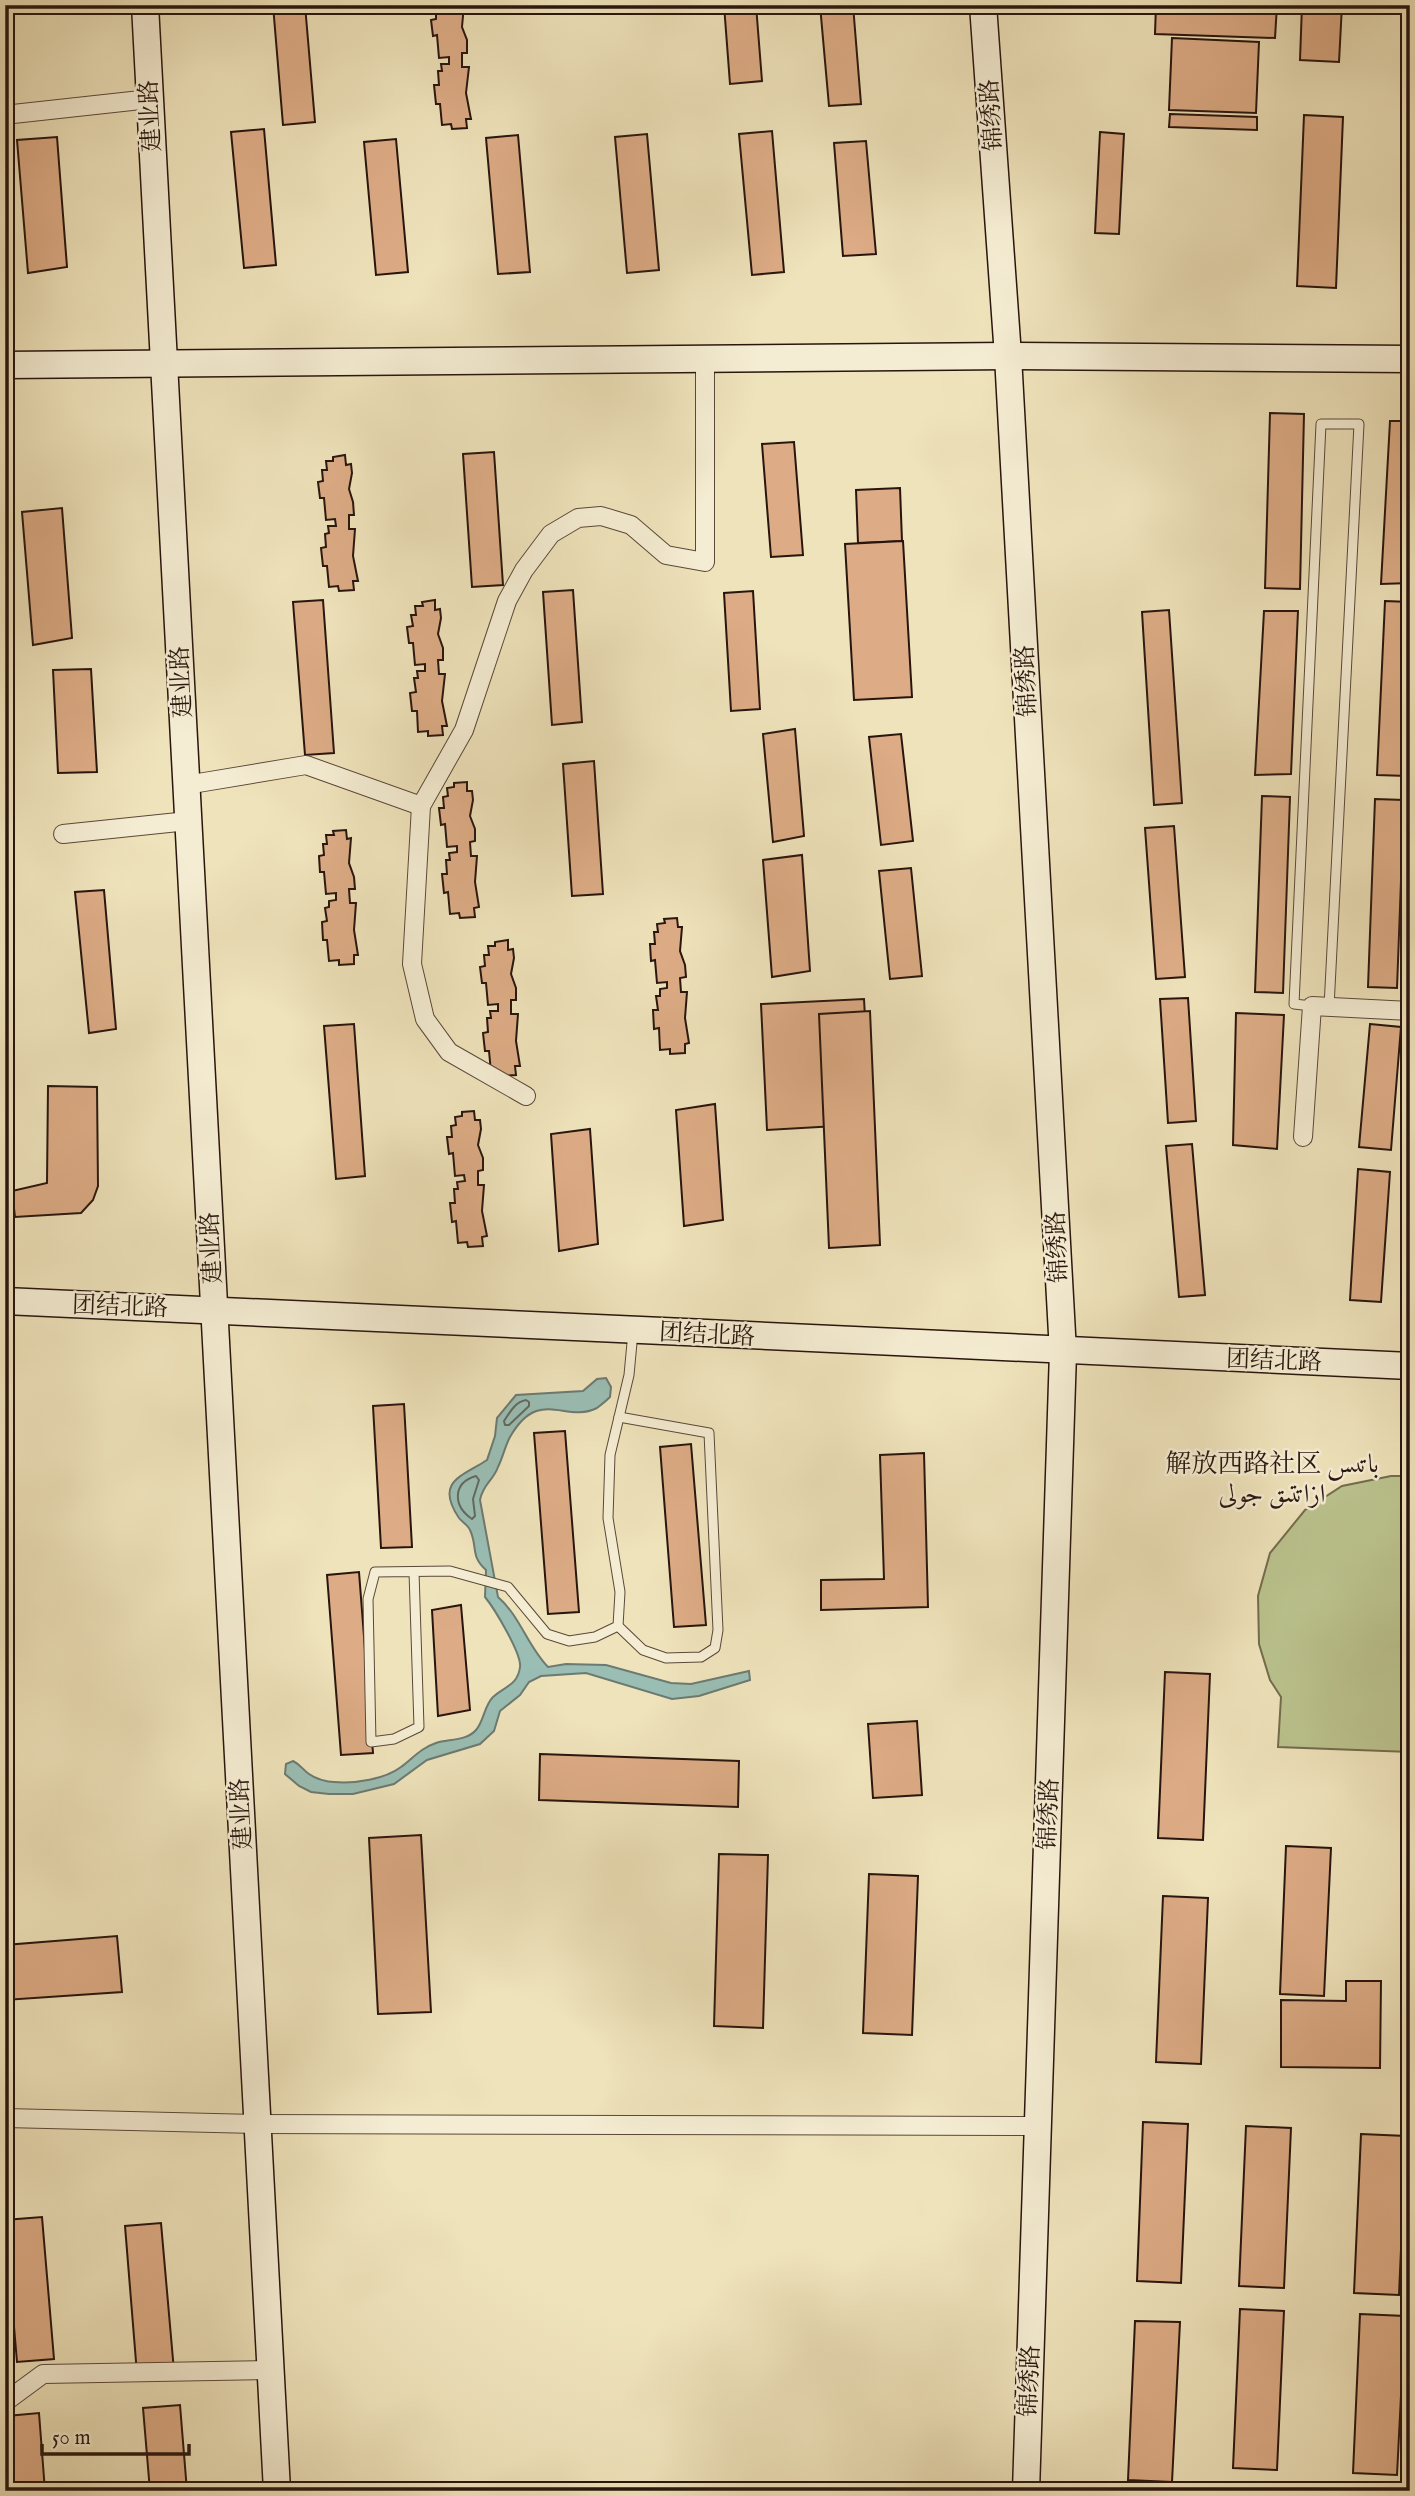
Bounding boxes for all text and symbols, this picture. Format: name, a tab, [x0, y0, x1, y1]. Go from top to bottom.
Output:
street label: 锦绣路	[975, 78, 1010, 152]
street label: 建业路	[134, 79, 169, 153]
street label: 锦绣路	[1010, 644, 1045, 718]
street label: 建业路	[165, 645, 200, 719]
street label: 锦绣路	[1041, 1210, 1076, 1284]
street label: 建业路	[195, 1211, 230, 1285]
street label: 团结北路	[71, 1290, 168, 1325]
street label: 团结北路	[658, 1318, 756, 1353]
street label: 团结北路	[1225, 1344, 1322, 1379]
district label: 解放西路社区 باتىس ازاتتىق جولى	[1165, 1448, 1379, 1511]
street label: 建业路	[225, 1777, 260, 1851]
street label: 锦绣路	[1033, 1778, 1066, 1851]
street label: 锦绣路	[1014, 2345, 1047, 2418]
scale bar	[42, 2412, 189, 2456]
text: 50 m	[52, 2425, 91, 2452]

